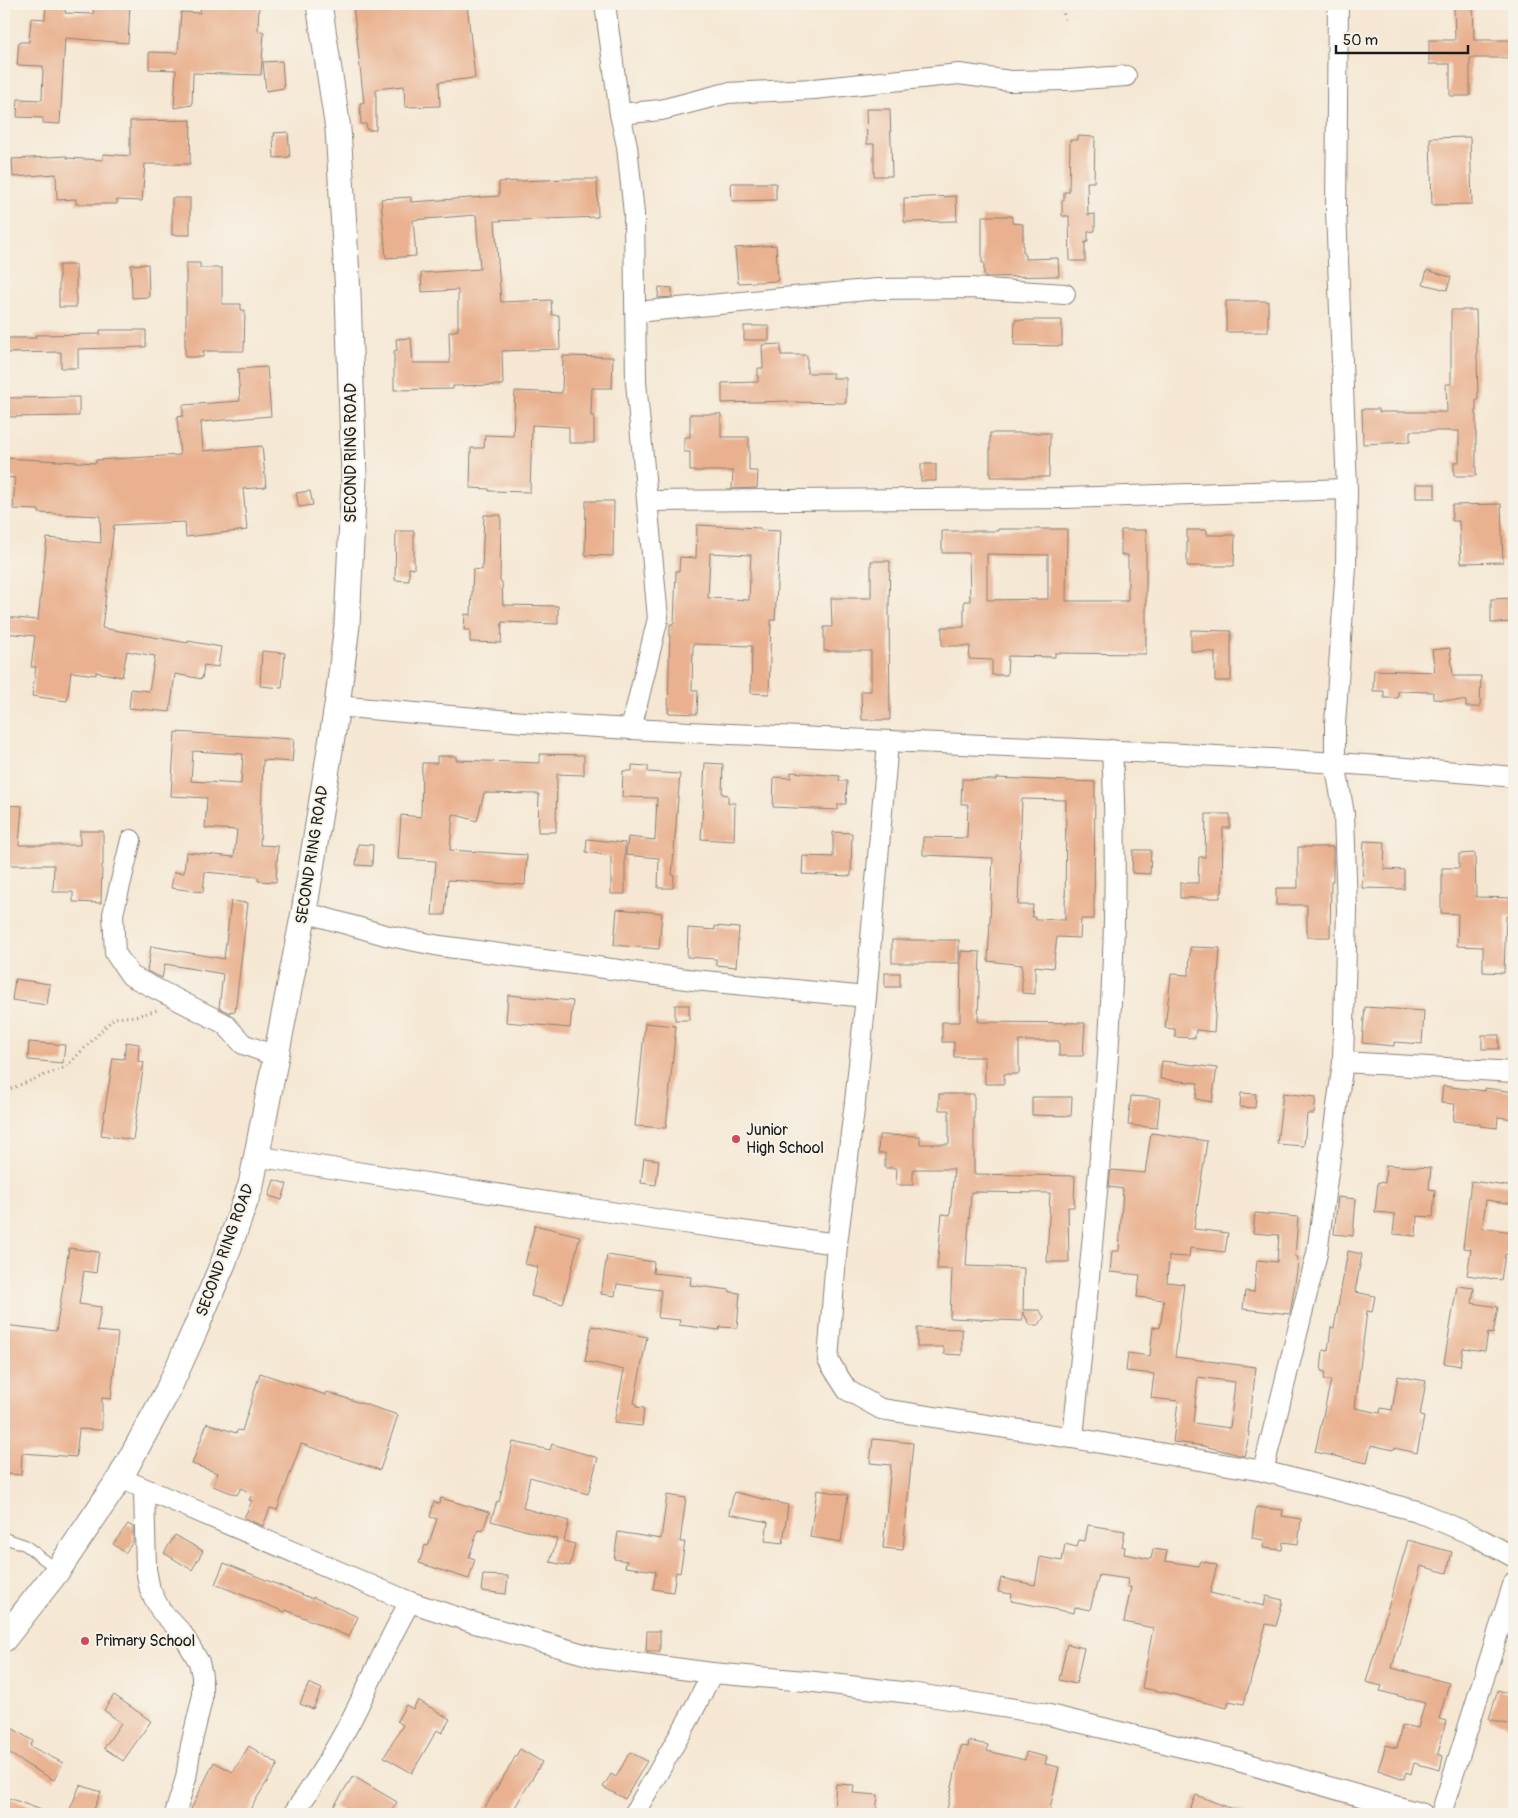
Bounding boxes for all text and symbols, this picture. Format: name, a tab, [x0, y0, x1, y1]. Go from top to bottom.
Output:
scale bar	[1336, 22, 1468, 54]
text: 50 m	[1343, 31, 1378, 50]
street label: SECOND RING ROAD	[341, 383, 361, 523]
street label: SECOND RING ROAD	[291, 784, 333, 926]
place label: Junior High School	[746, 1120, 824, 1158]
marker: Junior High School	[730, 1133, 742, 1145]
street label: SECOND RING ROAD	[192, 1181, 258, 1319]
place label: Primary School	[95, 1631, 195, 1651]
marker: Primary School	[79, 1635, 91, 1647]

